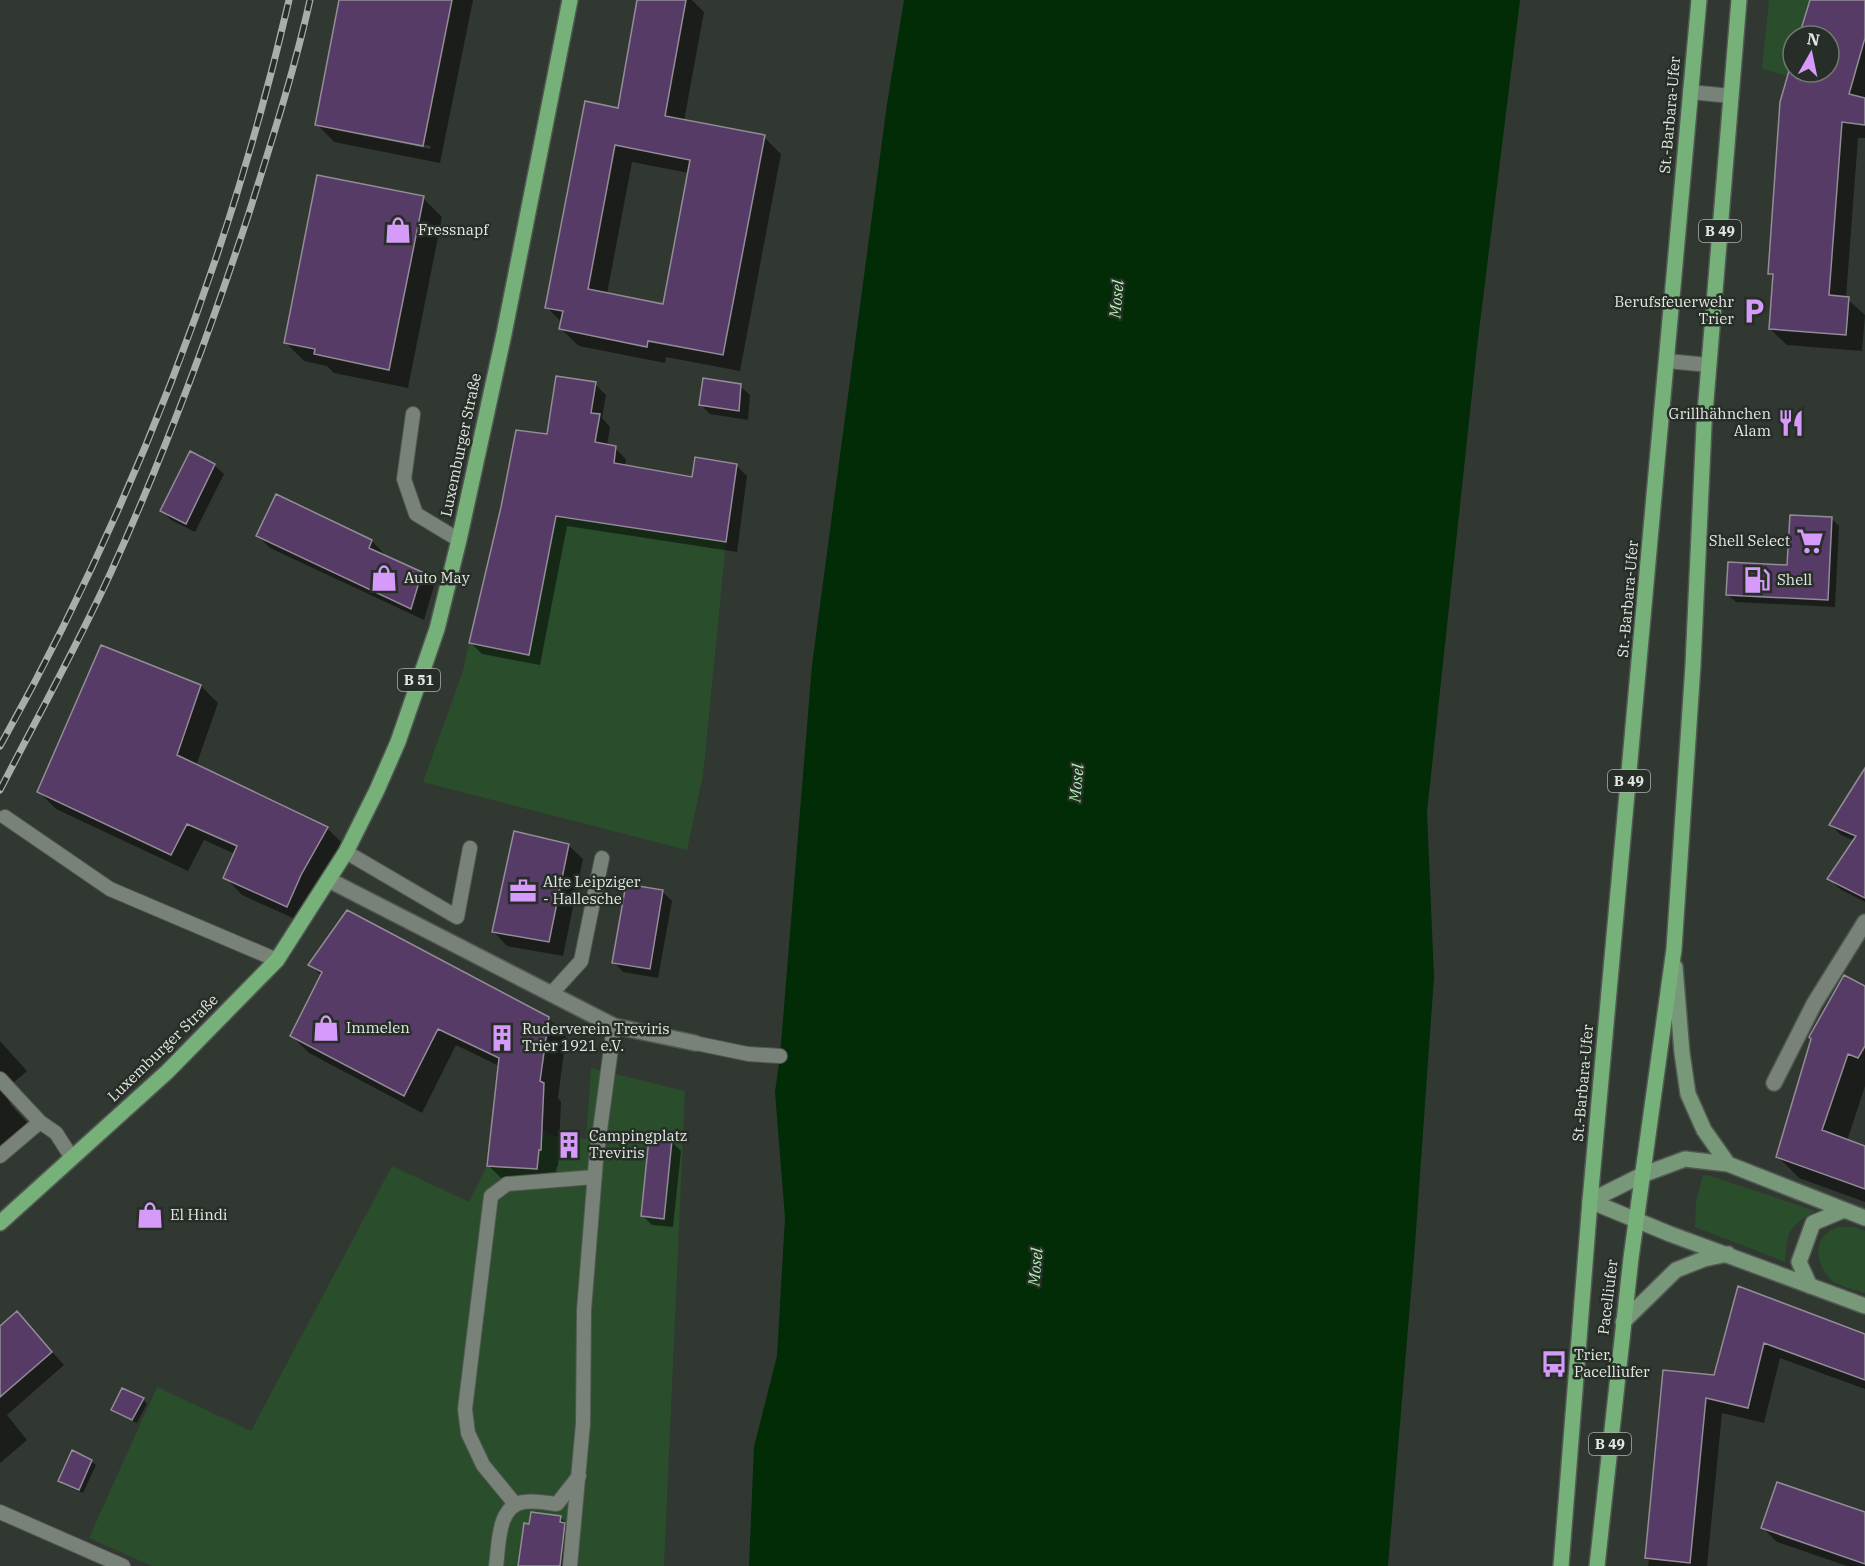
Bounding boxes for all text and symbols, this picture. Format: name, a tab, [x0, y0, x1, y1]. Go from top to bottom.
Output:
north arrow	[1781, 24, 1841, 84]
text: N	[1806, 28, 1821, 50]
street label: St.-Barbara-Ufer	[1655, 55, 1684, 174]
shop icon: Fressnapf	[383, 215, 413, 245]
place label: Fressnapf	[418, 220, 489, 239]
road number: B 49	[1699, 220, 1741, 242]
water label: Mosel	[1104, 279, 1128, 320]
place label: Berufsfeuerwehr Trier	[1614, 292, 1734, 328]
parking icon: Berufsfeuerwehr Trier	[1739, 296, 1769, 326]
street label: Luxemburger Straße	[436, 371, 485, 518]
place label: Grillhähnchen Alam	[1669, 404, 1771, 440]
restaurant icon: Grillhähnchen Alam	[1776, 408, 1806, 438]
supermarket icon: Shell Select	[1795, 526, 1825, 556]
place label: Shell Select	[1709, 531, 1790, 550]
street label: St.-Barbara-Ufer	[1613, 539, 1642, 658]
shop icon: Auto May	[369, 563, 399, 593]
fuel station icon: Shell	[1742, 565, 1772, 595]
place label: Auto May	[404, 568, 470, 587]
place label: Shell	[1777, 570, 1812, 589]
road number: B 51	[398, 669, 440, 691]
water label: Mosel	[1064, 763, 1088, 804]
road number: B 49	[1608, 770, 1650, 792]
place label: Alte Leipziger - Hallesche	[543, 872, 641, 908]
office icon: Alte Leipziger - Hallesche	[508, 876, 538, 906]
street label: Luxemburger Straße	[103, 990, 222, 1105]
shop icon: Immelen	[311, 1013, 341, 1043]
place label: Immelen	[346, 1018, 410, 1037]
place label: Ruderverein Treviris Trier 1921 e.V.	[522, 1019, 670, 1055]
building icon: Ruderverein Treviris Trier 1921 e.V.	[487, 1023, 517, 1053]
street label: St.-Barbara-Ufer	[1568, 1023, 1597, 1142]
place label: Campingplatz Treviris	[589, 1126, 687, 1162]
building icon: Campingplatz Treviris	[554, 1130, 584, 1160]
shop icon: El Hindi	[135, 1200, 165, 1230]
place label: El Hindi	[170, 1205, 228, 1224]
water label: Mosel	[1023, 1247, 1047, 1288]
street label: Pacelliufer	[1593, 1258, 1622, 1336]
place label: Trier, Pacelliufer	[1574, 1345, 1650, 1381]
bus stop icon: Trier, Pacelliufer	[1539, 1349, 1569, 1379]
road number: B 49	[1589, 1433, 1631, 1455]

